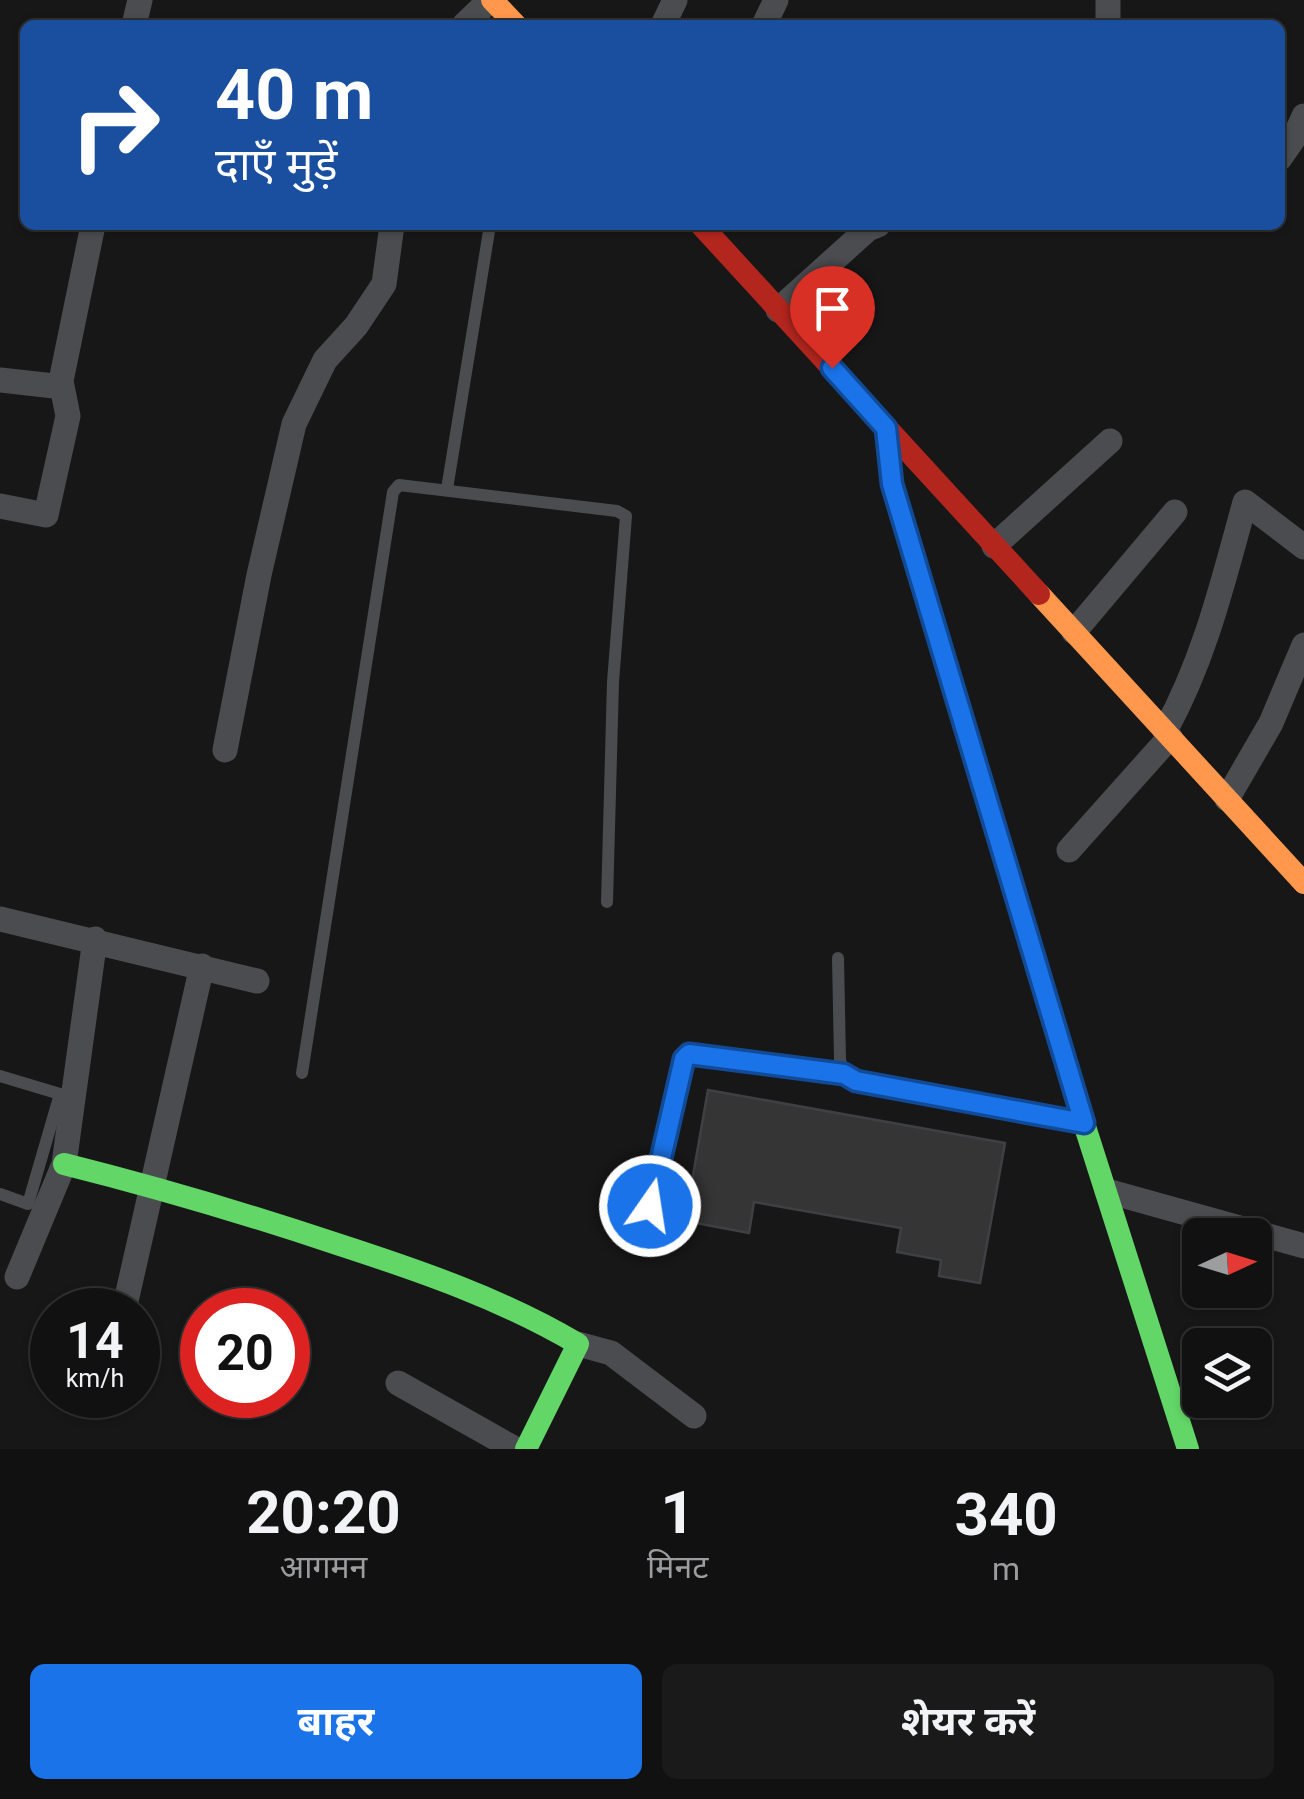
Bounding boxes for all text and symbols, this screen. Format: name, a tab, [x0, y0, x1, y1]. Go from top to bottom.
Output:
text: 40 m	[215, 54, 373, 136]
icon: right	[50, 60, 180, 190]
text: दाएँ मुड़ें	[215, 138, 338, 191]
pin	[790, 266, 875, 369]
icon: arrive	[805, 281, 860, 336]
position arrow	[598, 1154, 702, 1258]
north arrow	[1182, 1218, 1272, 1308]
map controls	[1182, 1218, 1272, 1418]
speed limit sign: 20	[180, 1288, 310, 1418]
text: 14	[66, 1312, 124, 1370]
button: layers	[1182, 1328, 1272, 1418]
text: km/h	[66, 1364, 124, 1393]
text: 20:20	[246, 1477, 401, 1548]
text: 1	[660, 1477, 695, 1548]
text: 340	[954, 1479, 1058, 1550]
text: आगमन	[280, 1548, 367, 1586]
text: मिनट	[647, 1548, 708, 1586]
text: m	[992, 1550, 1020, 1588]
button: बाहर	[30, 1664, 642, 1779]
button: शेयर करें	[662, 1664, 1274, 1779]

